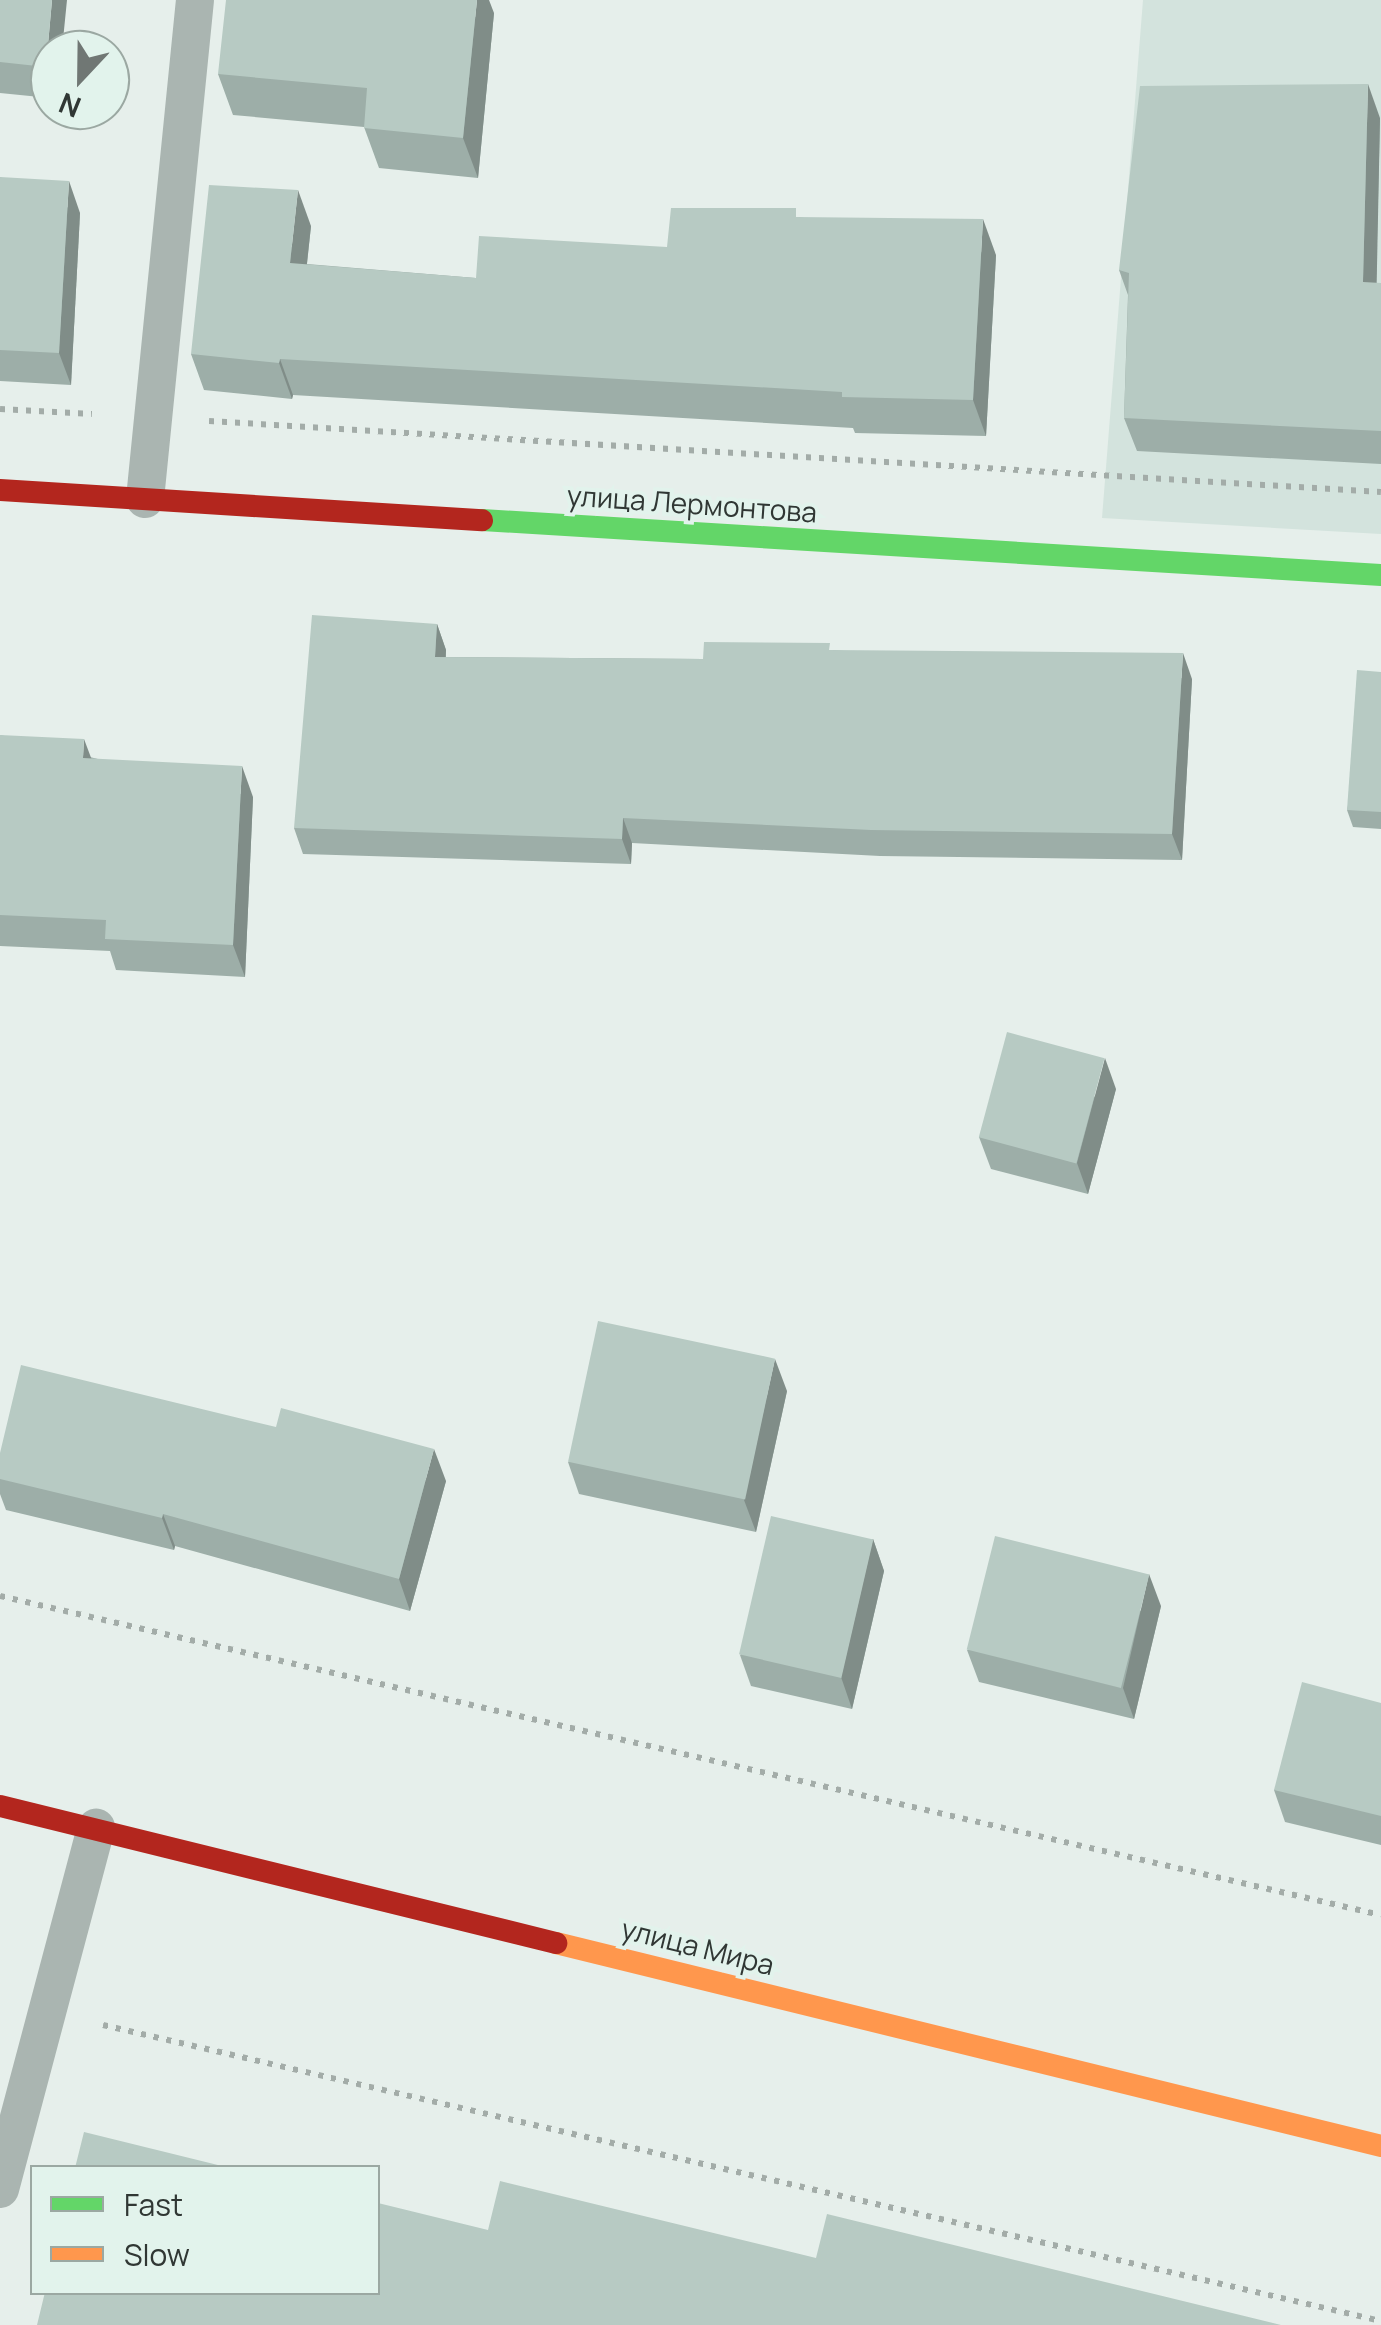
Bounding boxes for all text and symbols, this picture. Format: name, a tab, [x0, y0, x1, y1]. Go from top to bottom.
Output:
north arrow	[30, 30, 130, 130]
text: N	[53, 85, 86, 127]
street label: улица Лермонтова	[566, 477, 818, 529]
street label: улица Мира	[618, 1911, 778, 1981]
legend	[30, 2165, 380, 2295]
text: Fast	[124, 2184, 183, 2225]
text: Slow	[124, 2234, 190, 2275]

